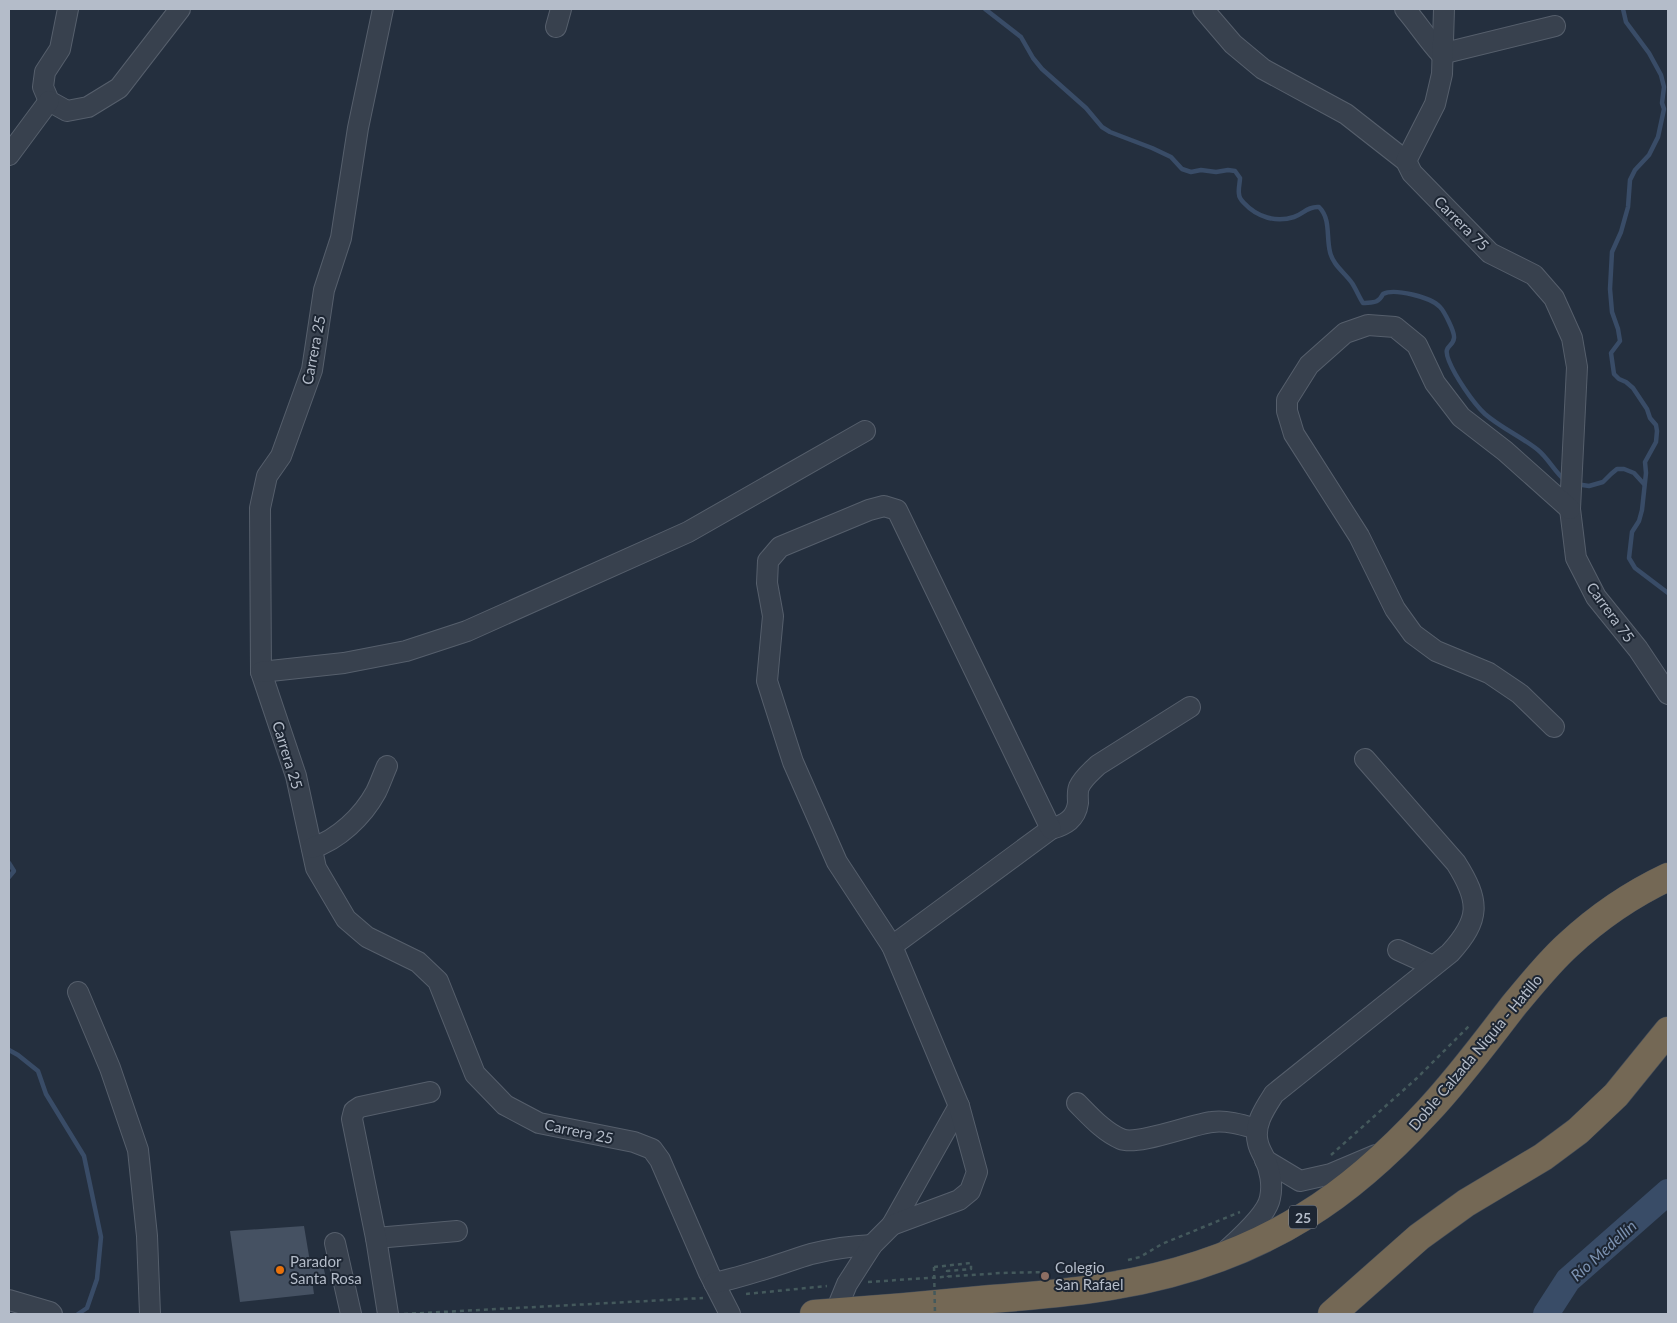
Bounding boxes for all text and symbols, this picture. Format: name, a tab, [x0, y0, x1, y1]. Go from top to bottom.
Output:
street label: Carrera 75	[1431, 192, 1493, 254]
street label: Carrera 25	[297, 314, 329, 386]
street label: Carrera 75	[1583, 578, 1639, 646]
street label: Carrera 25	[269, 719, 307, 791]
street label: Doble Calzada Niquia - Hatillo	[1405, 970, 1545, 1134]
street label: Carrera 25	[543, 1115, 615, 1147]
road number: 25	[1289, 1206, 1317, 1228]
water label: Río Medellín	[1566, 1216, 1640, 1284]
place label: Parador Santa Rosa	[290, 1252, 362, 1287]
place label: Colegio San Rafael	[1055, 1258, 1123, 1293]
marker: Parador Santa Rosa	[274, 1264, 286, 1276]
marker: Colegio San Rafael	[1039, 1270, 1051, 1282]

